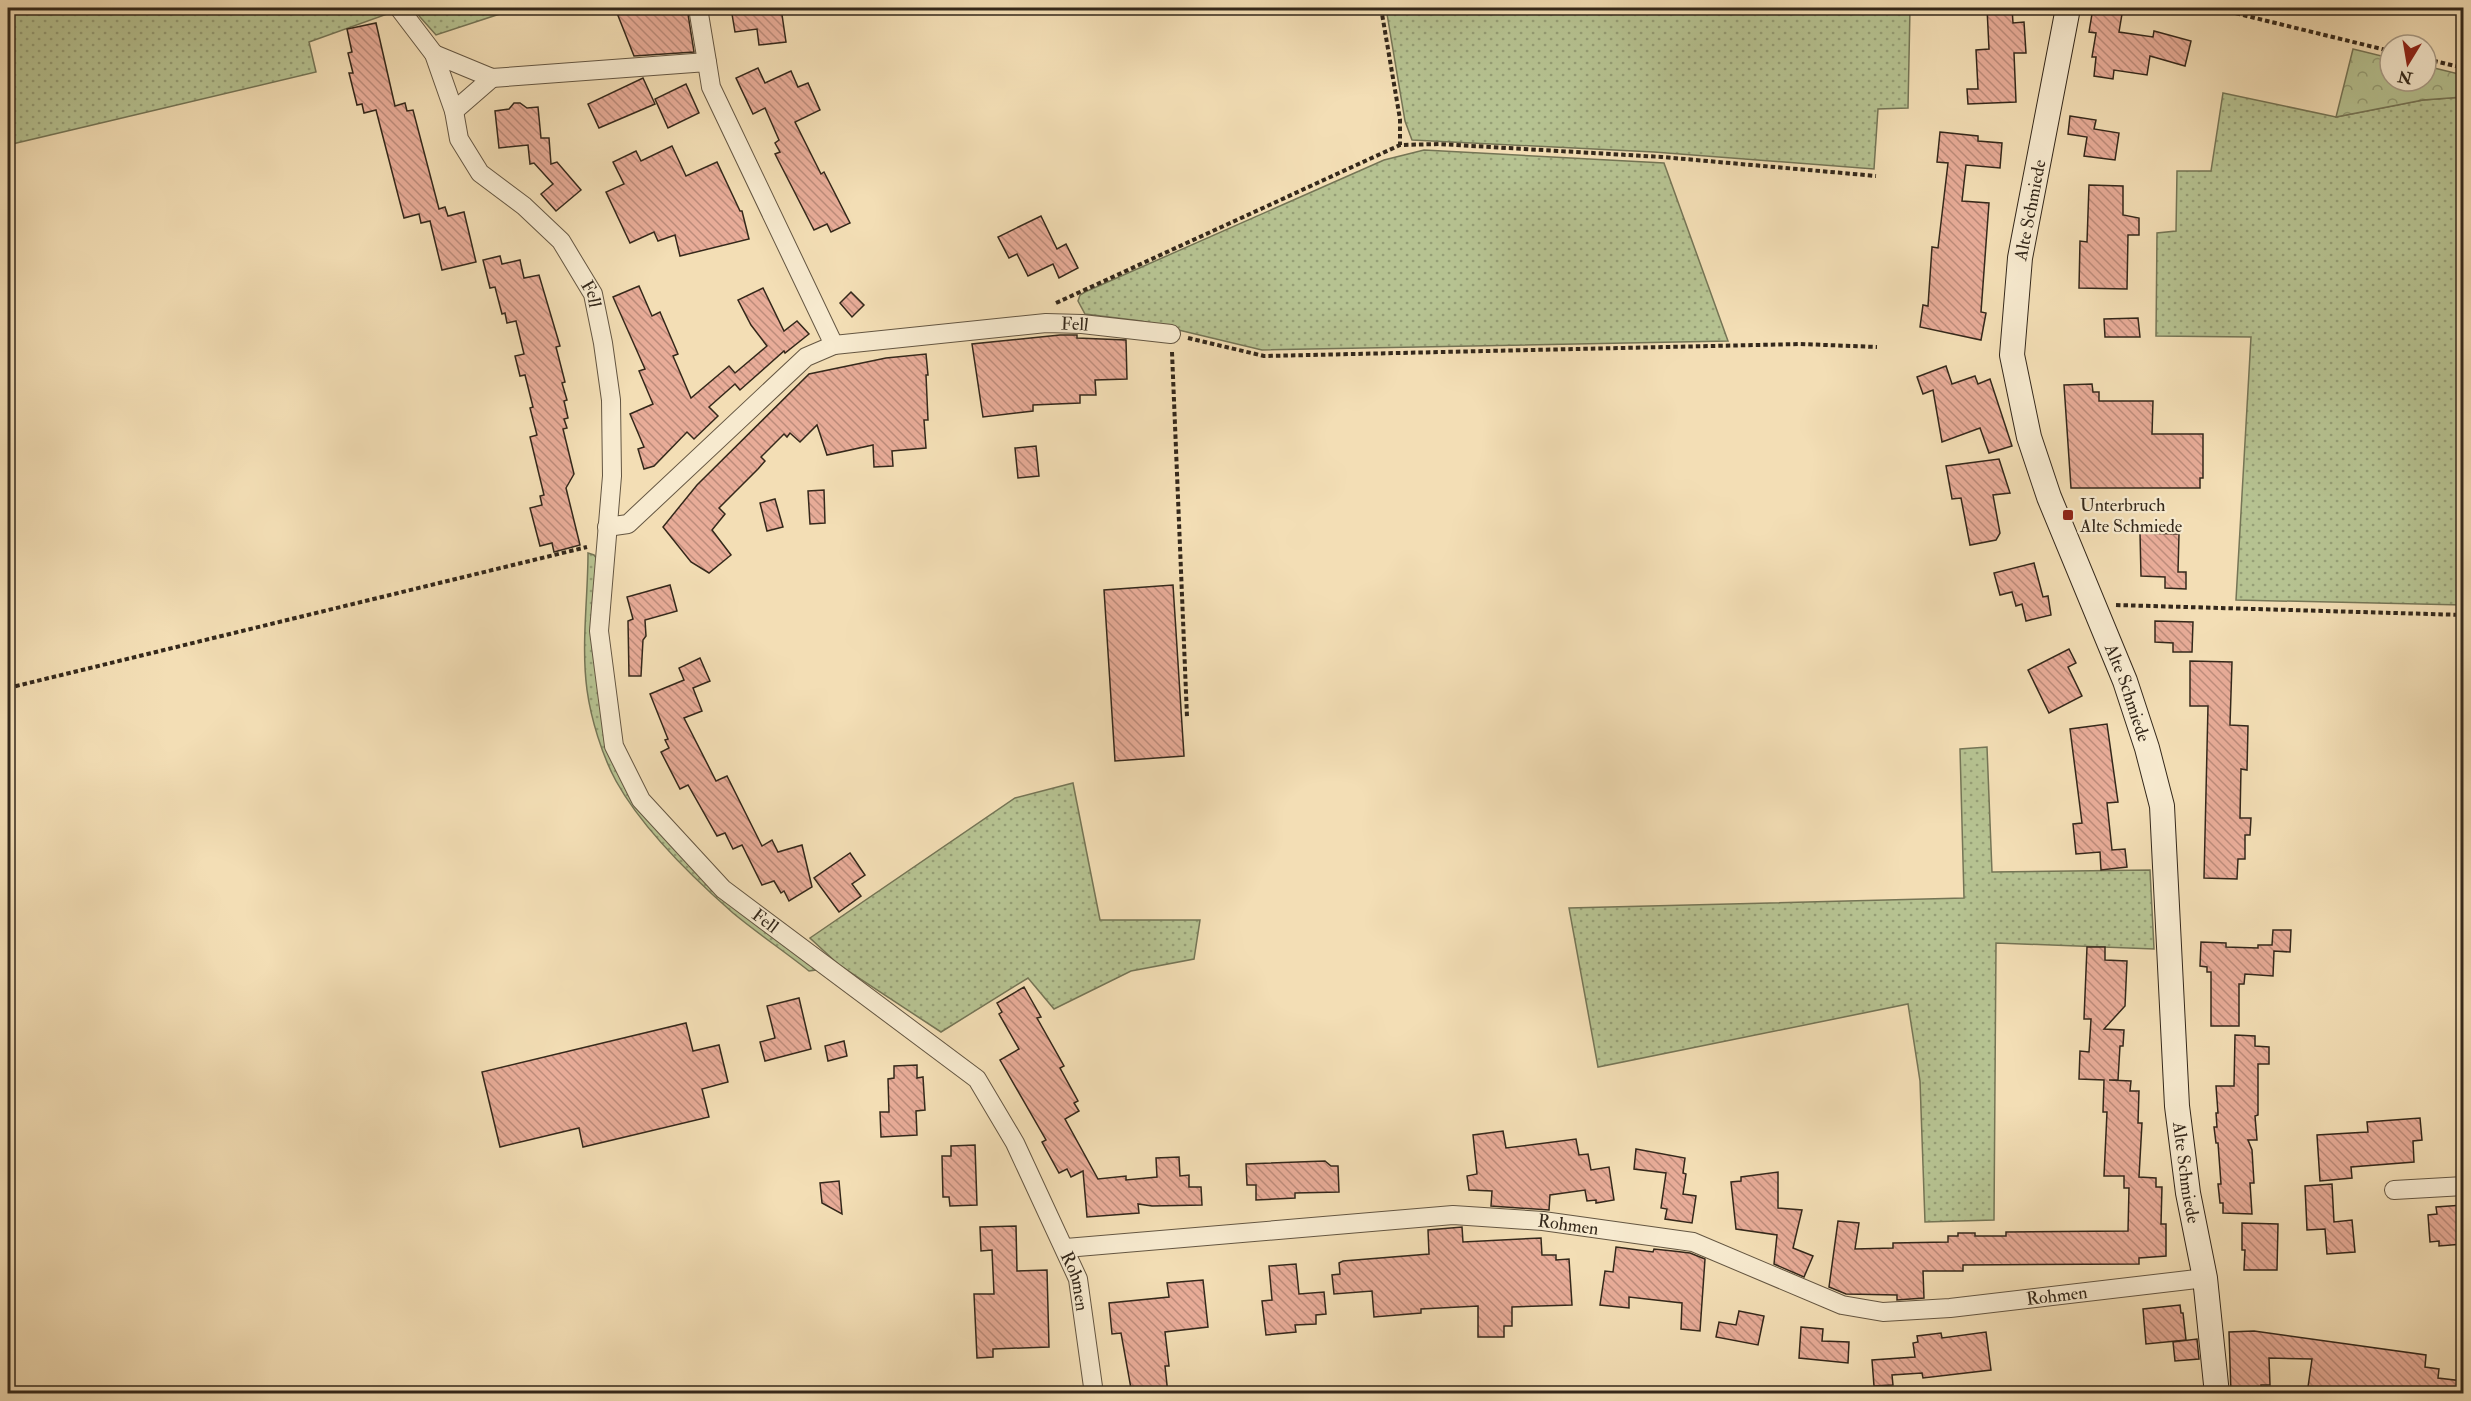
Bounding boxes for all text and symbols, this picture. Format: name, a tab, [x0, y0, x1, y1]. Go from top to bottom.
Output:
north arrow	[2378, 33, 2438, 93]
text: N	[2396, 65, 2415, 88]
street label: Alte Schmiede	[2009, 157, 2052, 264]
street label: Fell	[575, 276, 607, 310]
street label: Fell	[1061, 312, 1090, 337]
place label: Unterbruch Alte Schmiede	[2079, 494, 2183, 538]
marker: Unterbruch Alte Schmiede	[2061, 508, 2075, 522]
street label: Alte Schmiede	[2099, 640, 2155, 745]
street label: Fell	[747, 904, 783, 939]
street label: Alte Schmiede	[2167, 1120, 2205, 1226]
street label: Rohmen	[1536, 1209, 1600, 1241]
street label: Rohmen	[1055, 1248, 1093, 1313]
street label: Rohmen	[2025, 1281, 2089, 1311]

